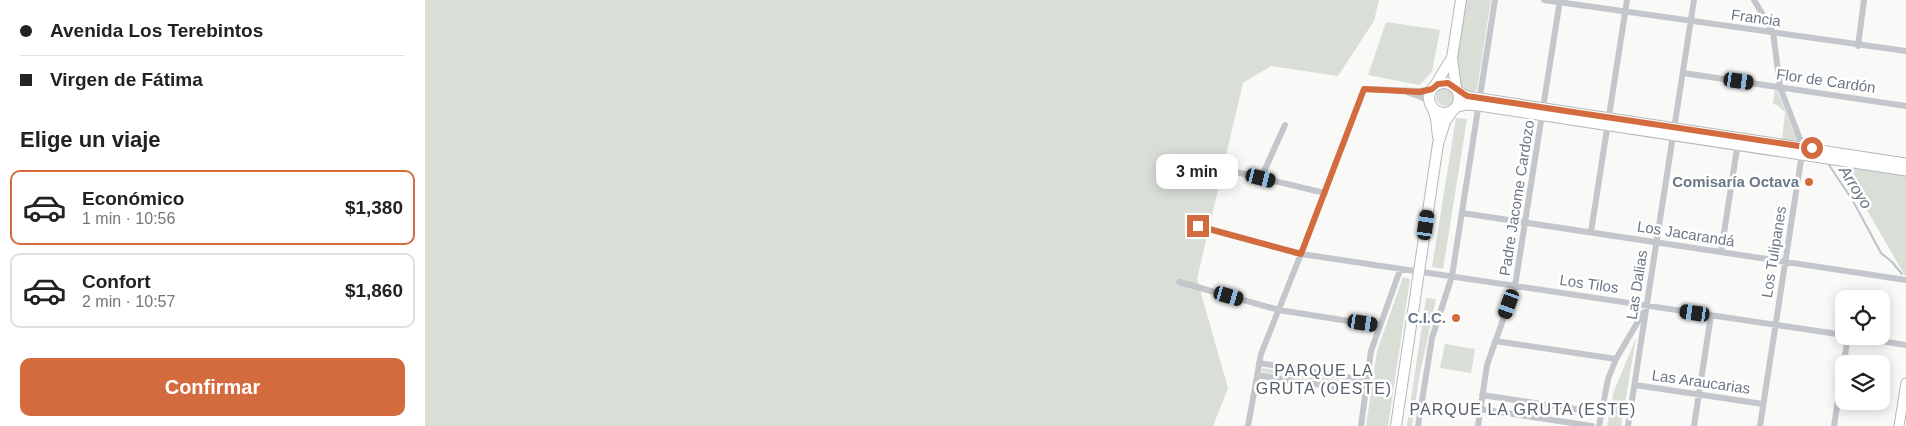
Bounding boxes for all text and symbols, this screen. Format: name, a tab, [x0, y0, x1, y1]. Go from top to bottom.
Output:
street label: Francia	[1730, 6, 1783, 29]
text: Avenida Los Terebintos	[50, 20, 263, 41]
street label: Flor de Cardón	[1775, 65, 1877, 96]
text: Virgen de Fátima	[50, 69, 203, 90]
car	[1723, 71, 1754, 91]
street label: Padre Jacome Cardozo	[1496, 119, 1537, 277]
text: Elige un viaje	[20, 127, 161, 152]
route start	[1801, 137, 1823, 159]
callout: 3 min	[1157, 154, 1239, 188]
water label: Arroyo	[1835, 162, 1875, 212]
text: 3 min	[1176, 163, 1218, 180]
car	[1244, 167, 1277, 189]
place label: Comisaría Octava	[1672, 173, 1800, 190]
marker: Comisaría Octava	[1803, 176, 1815, 188]
icon: car	[22, 185, 67, 230]
text: Económico	[82, 188, 184, 209]
text: $1,380	[345, 197, 403, 218]
street label: Los Tulipanes	[1758, 205, 1789, 299]
car	[1416, 209, 1435, 241]
text: 1 min · 10:56	[82, 210, 175, 227]
route end	[1187, 215, 1209, 237]
street label: Los Jacarandá	[1636, 217, 1737, 250]
street label: Las Dalias	[1623, 249, 1650, 321]
icon: car	[22, 268, 67, 313]
text: Confort	[82, 271, 151, 292]
street label: Los Tilos	[1559, 271, 1620, 296]
text: $1,860	[345, 280, 403, 301]
car	[1212, 285, 1245, 307]
car	[1496, 287, 1521, 321]
map controls	[1835, 290, 1890, 410]
button: locate	[1835, 290, 1890, 345]
text: 2 min · 10:57	[82, 293, 175, 310]
car	[1679, 303, 1710, 323]
place label: C.I.C.	[1408, 309, 1446, 326]
marker: C.I.C.	[1450, 312, 1462, 324]
car	[1347, 313, 1378, 333]
button: layers	[1835, 355, 1890, 410]
button: Confirmar	[20, 358, 405, 416]
district label: PARQUE LA GRUTA (OESTE)	[1256, 362, 1392, 397]
street label: Las Araucarias	[1651, 366, 1751, 397]
district label: PARQUE LA GRUTA (ESTE)	[1410, 401, 1636, 418]

